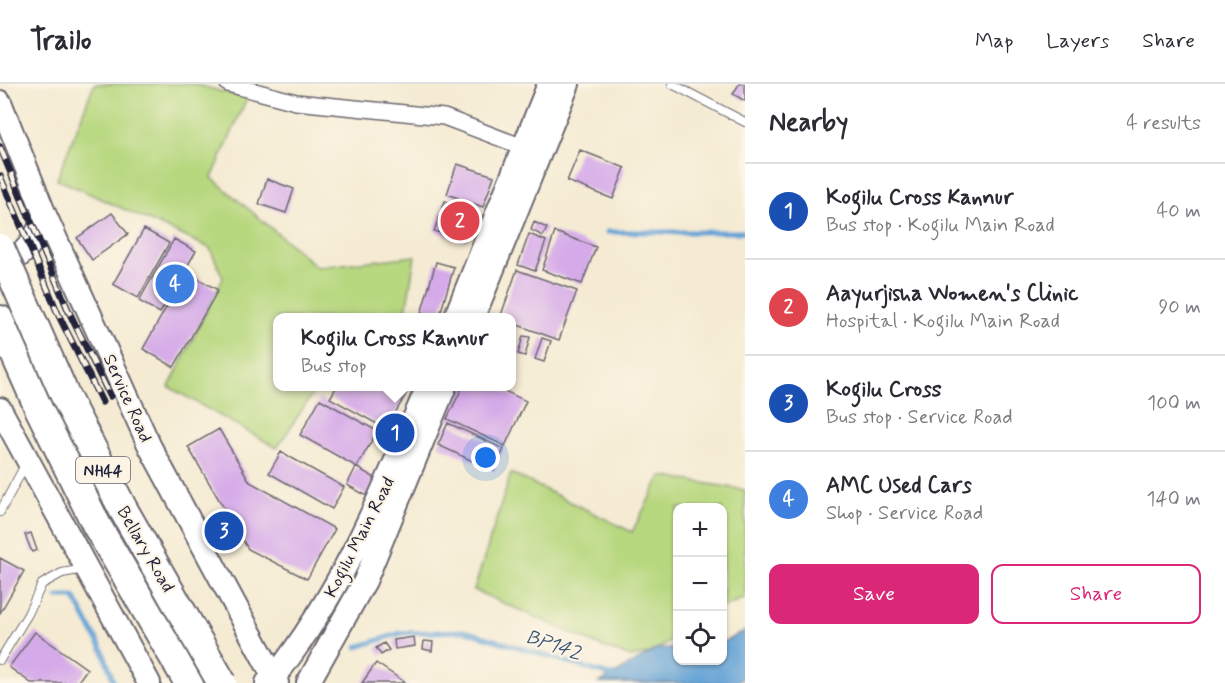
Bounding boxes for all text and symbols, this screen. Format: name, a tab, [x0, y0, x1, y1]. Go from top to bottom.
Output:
text: Trailo	[30, 23, 91, 60]
text: Map	[975, 27, 1013, 55]
text: Layers	[1046, 27, 1109, 55]
text: Share	[1142, 27, 1195, 55]
text: Nearby	[769, 106, 848, 140]
text: 4 results	[1126, 110, 1201, 137]
text: Kogilu Cross Kannur	[826, 184, 1014, 212]
pin: 2	[440, 198, 480, 244]
text: 1	[784, 198, 793, 225]
text: 40 m	[1157, 198, 1201, 225]
text: Bus stop · Kogilu Main Road	[826, 212, 1055, 239]
pin: 4	[156, 262, 195, 306]
text: Aayurjisha Women's Clinic	[826, 280, 1078, 308]
text: 2	[784, 294, 793, 321]
text: 90 m	[1158, 294, 1201, 321]
text: Hospital · Kogilu Main Road	[826, 308, 1060, 335]
popup	[273, 313, 516, 391]
text: Kogilu Cross Kannur	[301, 325, 488, 353]
street label: Service Road	[97, 350, 157, 447]
text: Bus stop	[301, 353, 367, 380]
text: Kogilu Cross	[826, 376, 941, 404]
text: 3	[784, 390, 793, 417]
text: 100 m	[1147, 390, 1201, 417]
text: Bus stop · Service Road	[826, 404, 1013, 431]
pin: 1	[376, 410, 414, 456]
your location	[471, 443, 500, 472]
road number: NH44	[76, 457, 130, 483]
text: AMC Used Cars	[826, 472, 972, 500]
street label: Kogilu Main Road	[319, 473, 402, 603]
text: 4	[783, 486, 794, 513]
text: 140 m	[1147, 486, 1201, 513]
text: Shop · Service Road	[826, 500, 983, 527]
street label: Bellary Road	[111, 502, 179, 597]
map controls	[673, 503, 727, 665]
button: +	[673, 503, 727, 557]
pin: 3	[204, 508, 244, 554]
button: −	[673, 557, 727, 611]
button: Save	[769, 564, 979, 624]
button: Share	[991, 564, 1201, 624]
button: locate	[673, 611, 727, 665]
water label: BP142	[522, 624, 585, 667]

